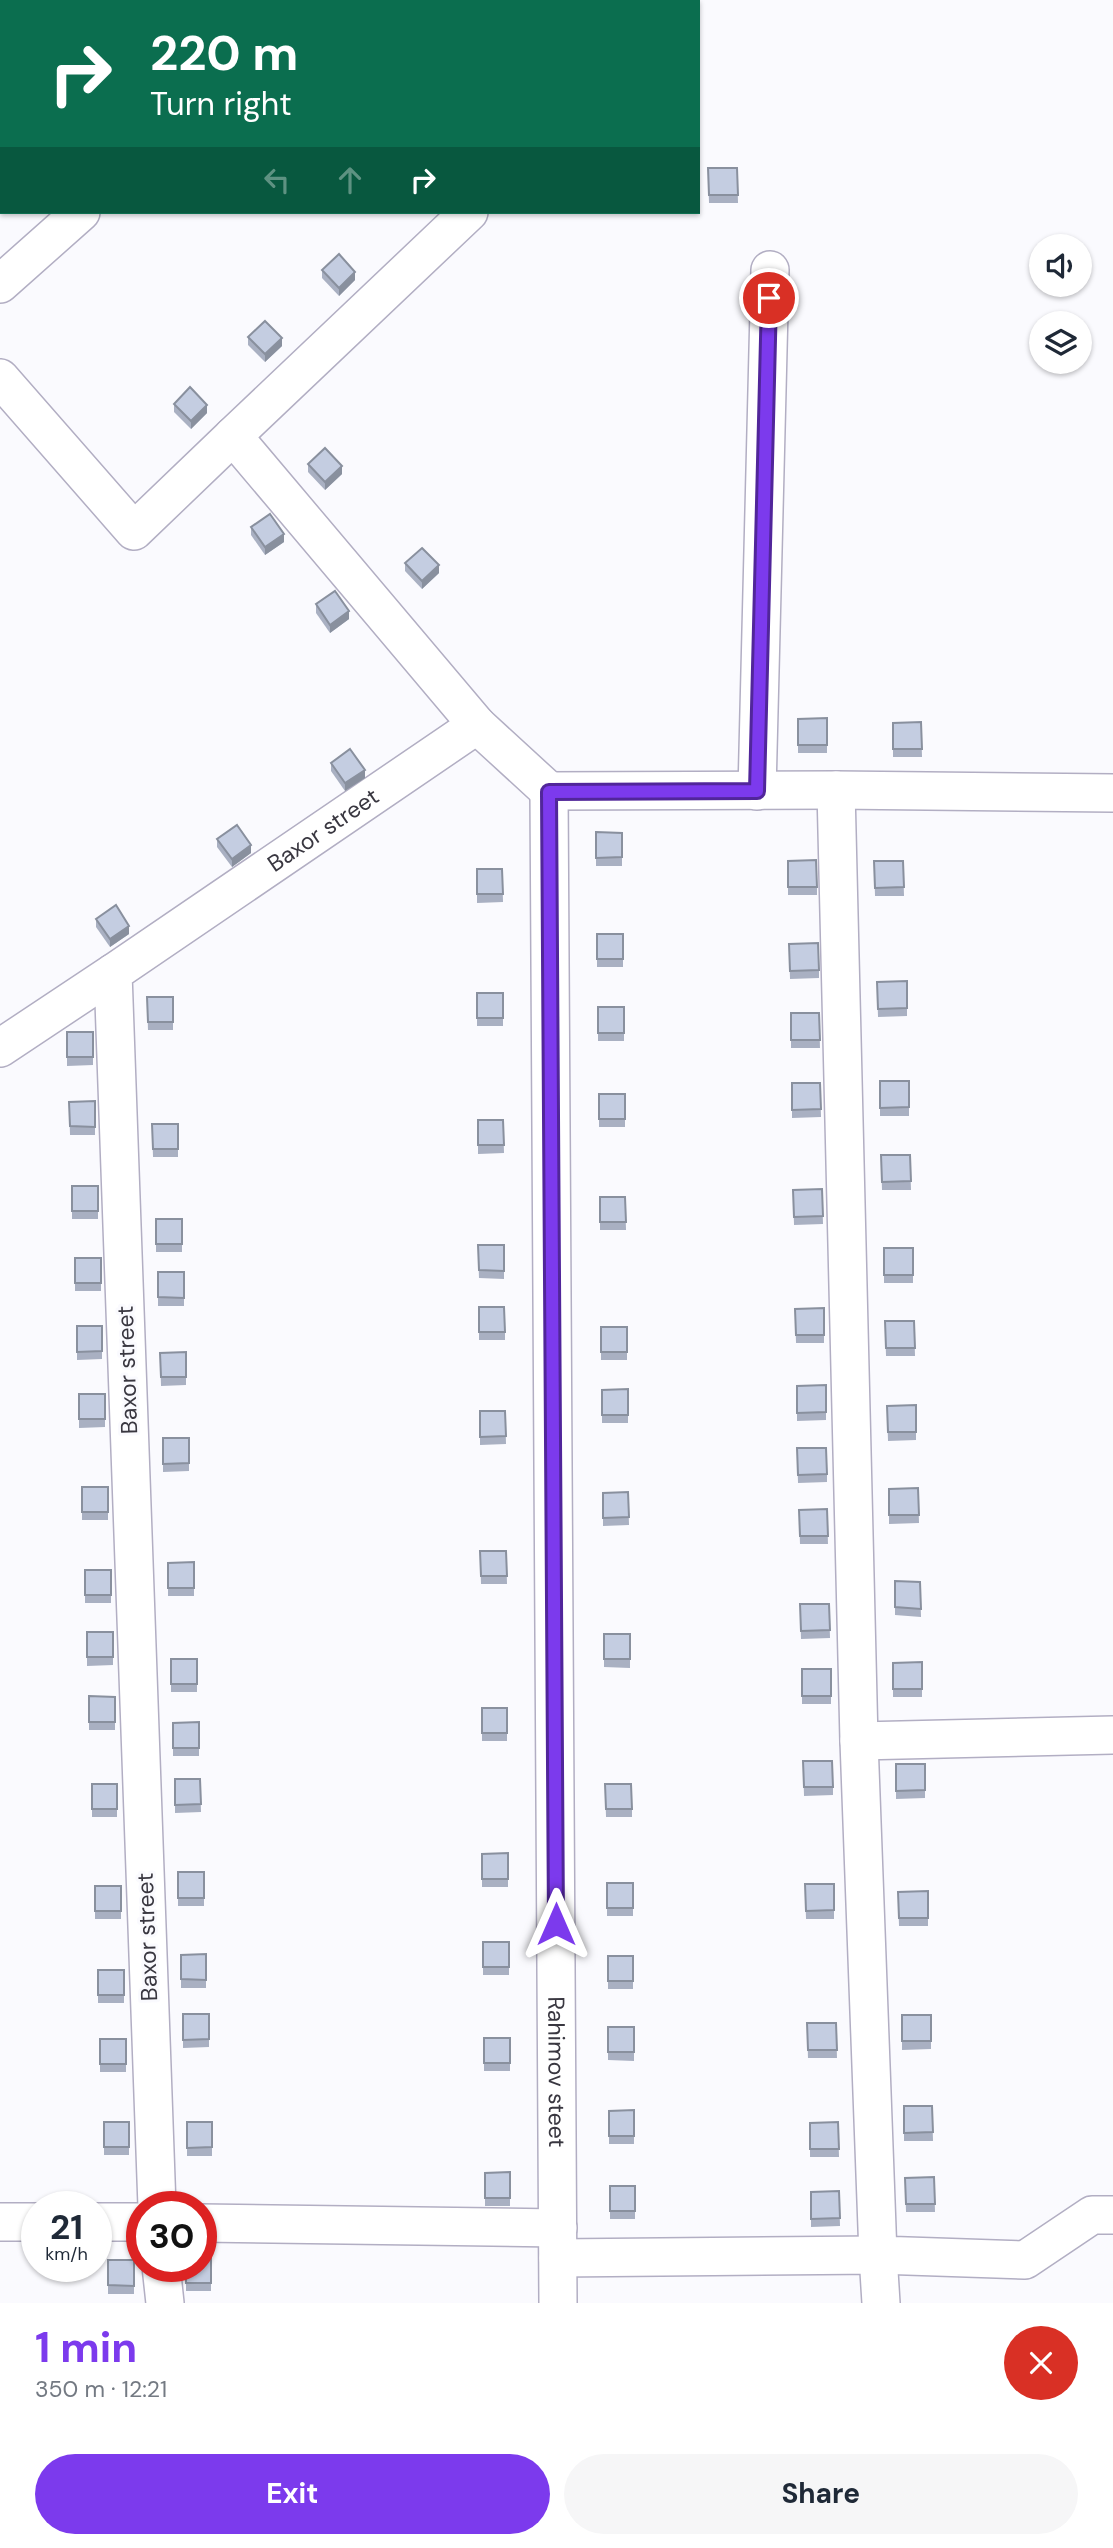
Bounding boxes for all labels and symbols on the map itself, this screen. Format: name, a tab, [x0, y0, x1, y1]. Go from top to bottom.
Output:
pin	[739, 268, 799, 328]
street label: Baxor street	[262, 781, 385, 878]
street label: Baxor street	[110, 1305, 144, 1435]
street label: Baxor street	[130, 1872, 164, 2002]
position arrow	[519, 1887, 593, 1961]
street label: Rahimov steet	[541, 1996, 572, 2148]
speed limit sign: 30	[126, 2191, 217, 2282]

